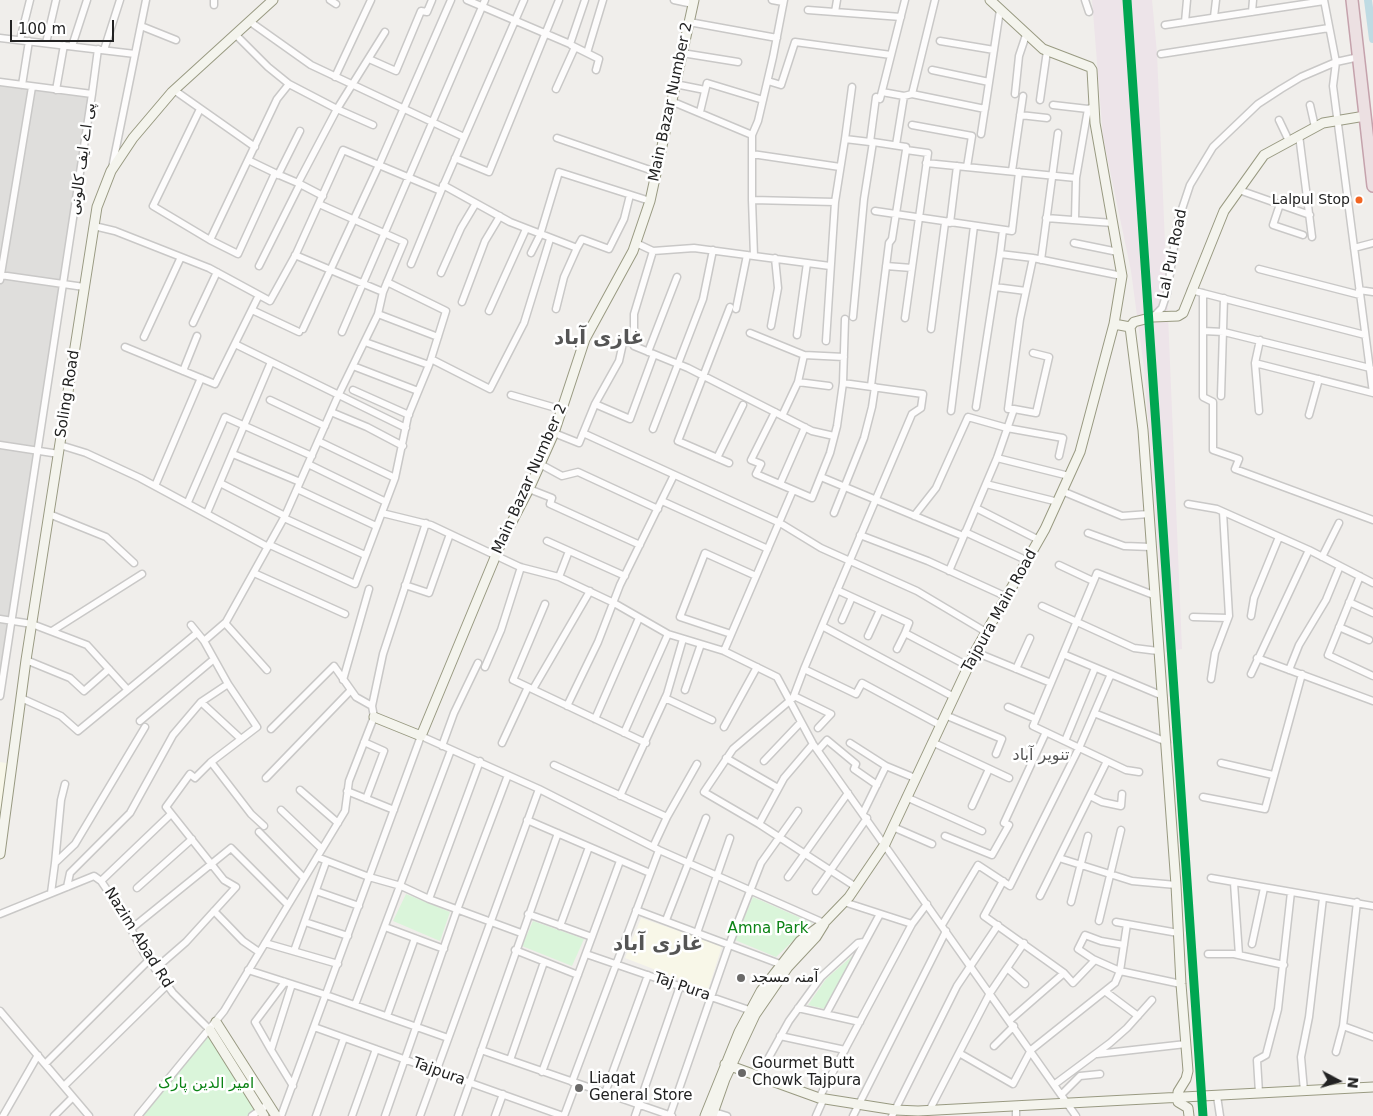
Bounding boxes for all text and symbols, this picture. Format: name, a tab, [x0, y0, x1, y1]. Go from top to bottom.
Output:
scale bar	[12, 10, 116, 42]
text: 100 m	[18, 20, 66, 38]
street label: Main Bazar Number 2	[645, 21, 697, 183]
street label: پی اے ایف کالونی	[66, 102, 100, 216]
place label: Lalpul Stop	[1272, 192, 1350, 208]
marker: Lalpul Stop	[1354, 195, 1364, 205]
street label: Lal Pul Road	[1155, 207, 1191, 301]
district label: غازى آباد	[554, 327, 644, 351]
street label: Soling Road	[52, 349, 84, 439]
street label: Main Bazar Number 2	[489, 401, 571, 557]
street label: Tajpura Main Road	[959, 547, 1041, 675]
district label: تنویر آباد	[1013, 746, 1069, 766]
street label: Nazim Abad Rd	[100, 884, 176, 992]
park label: Amna Park	[728, 920, 808, 938]
district label: غازى آباد	[613, 933, 703, 957]
street label: Taj Pura	[651, 969, 713, 1005]
place label: آمنہ مسجد	[751, 969, 818, 987]
marker: آمنہ مسجد	[735, 972, 747, 984]
street label: Tajpura	[410, 1054, 468, 1090]
place label: Gourmet Butt Chowk Tajpura	[752, 1055, 861, 1090]
north arrow	[1313, 1056, 1363, 1106]
marker: Gourmet Butt Chowk Tajpura	[736, 1067, 748, 1079]
place label: Liaqat General Store	[589, 1070, 693, 1105]
park label: امیر الدین پارک	[158, 1075, 254, 1093]
text: N	[1344, 1076, 1361, 1089]
marker: Liaqat General Store	[573, 1082, 585, 1094]

